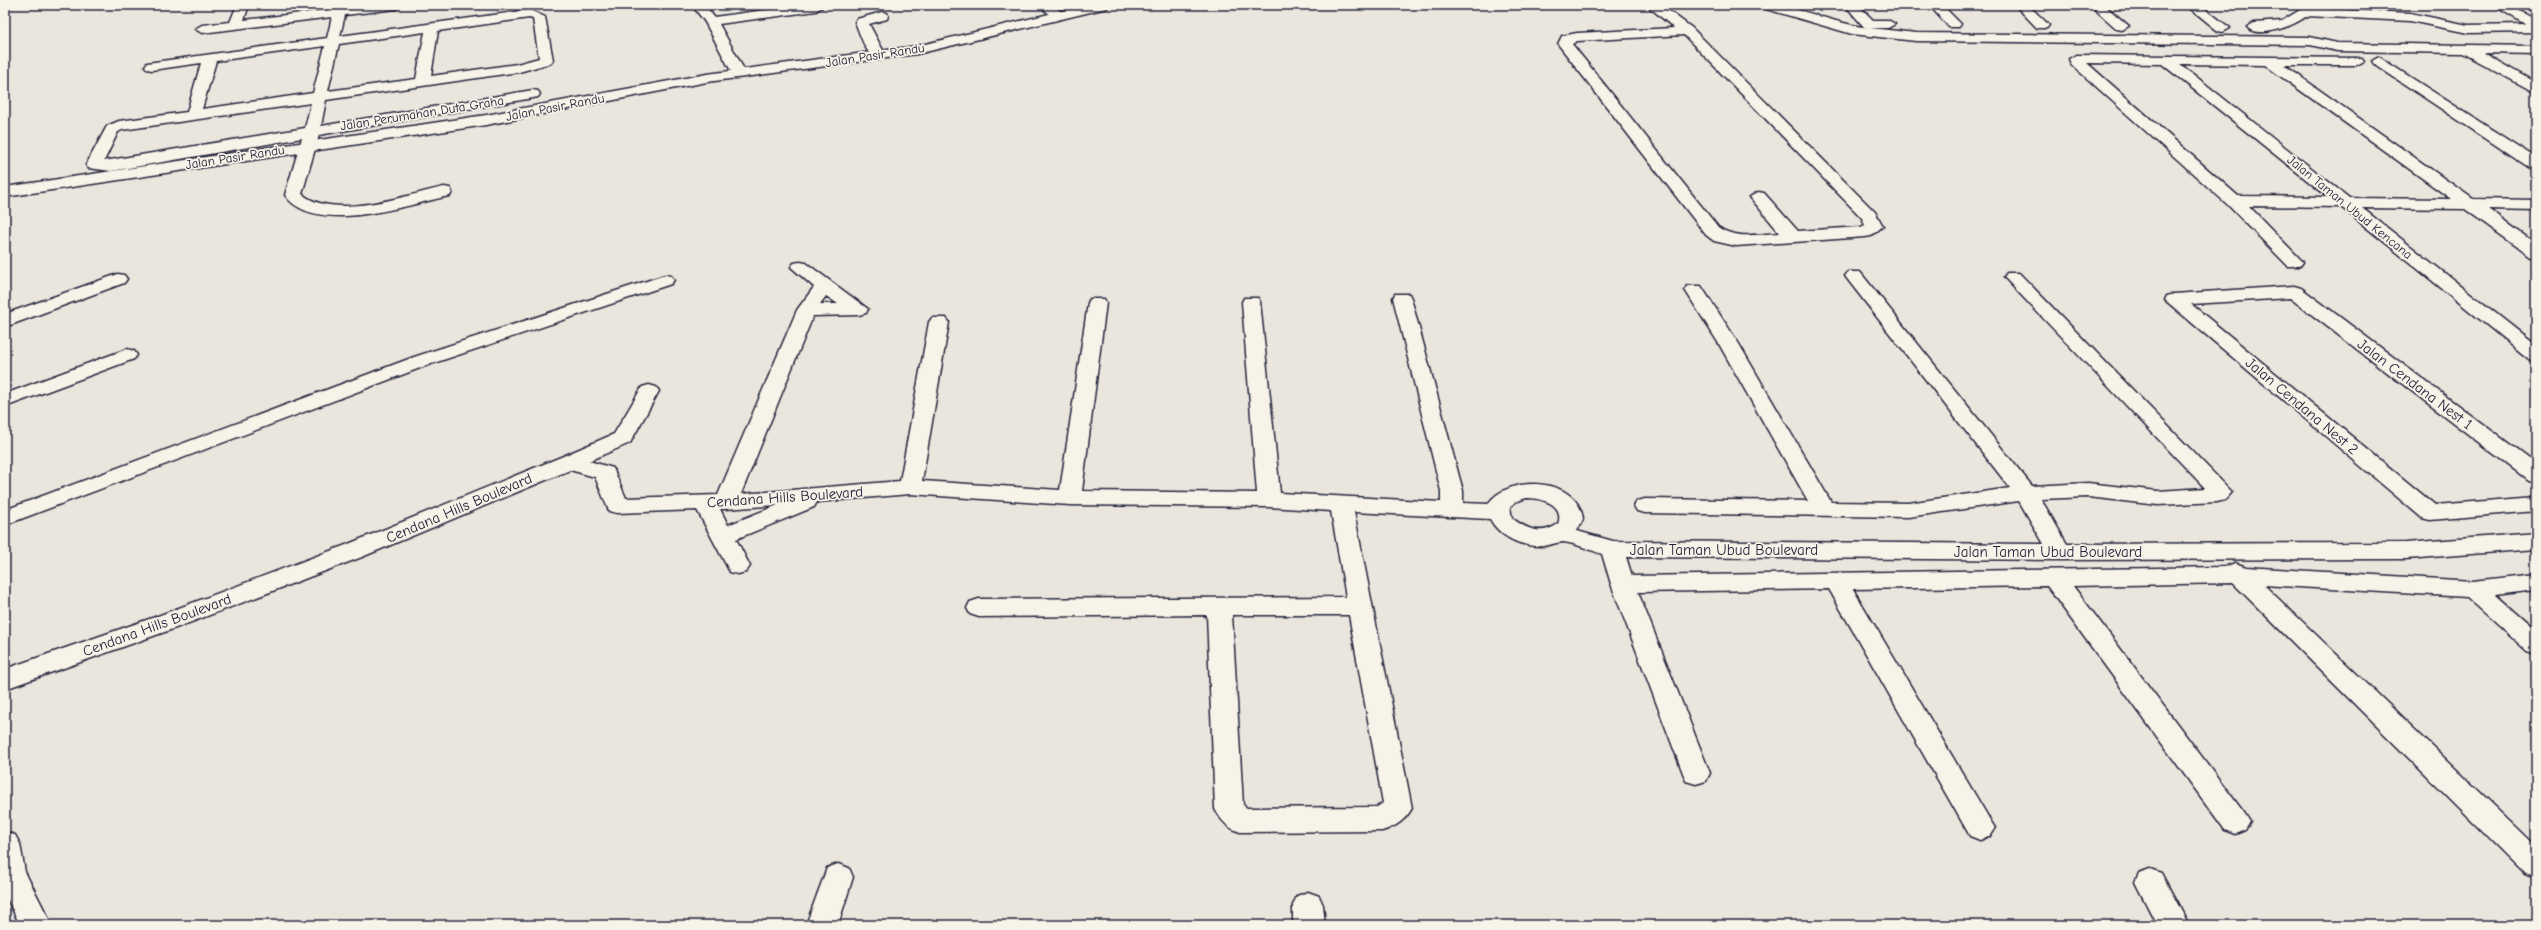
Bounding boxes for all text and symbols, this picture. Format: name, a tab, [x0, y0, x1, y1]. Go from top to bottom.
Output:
street label: Jalan Pasir Randu	[824, 40, 926, 70]
street label: Jalan Pasir Randu	[504, 90, 606, 124]
street label: Jalan Perumahan Duta Graha	[339, 93, 505, 133]
street label: Jalan Pasir Randu	[184, 142, 286, 172]
street label: Jalan Taman Ubud Kencana	[2284, 152, 2416, 262]
street label: Jalan Cendana Nest 1	[2354, 335, 2476, 433]
street label: Jalan Cendana Nest 2	[2242, 354, 2362, 458]
street label: Cendana Hills Boulevard	[383, 469, 535, 547]
street label: Cendana Hills Boulevard	[706, 483, 864, 511]
street label: Jalan Taman Ubud Boulevard	[1630, 541, 1818, 559]
street label: Jalan Taman Ubud Boulevard	[1954, 543, 2142, 561]
street label: Cendana Hills Boulevard	[80, 590, 234, 660]

